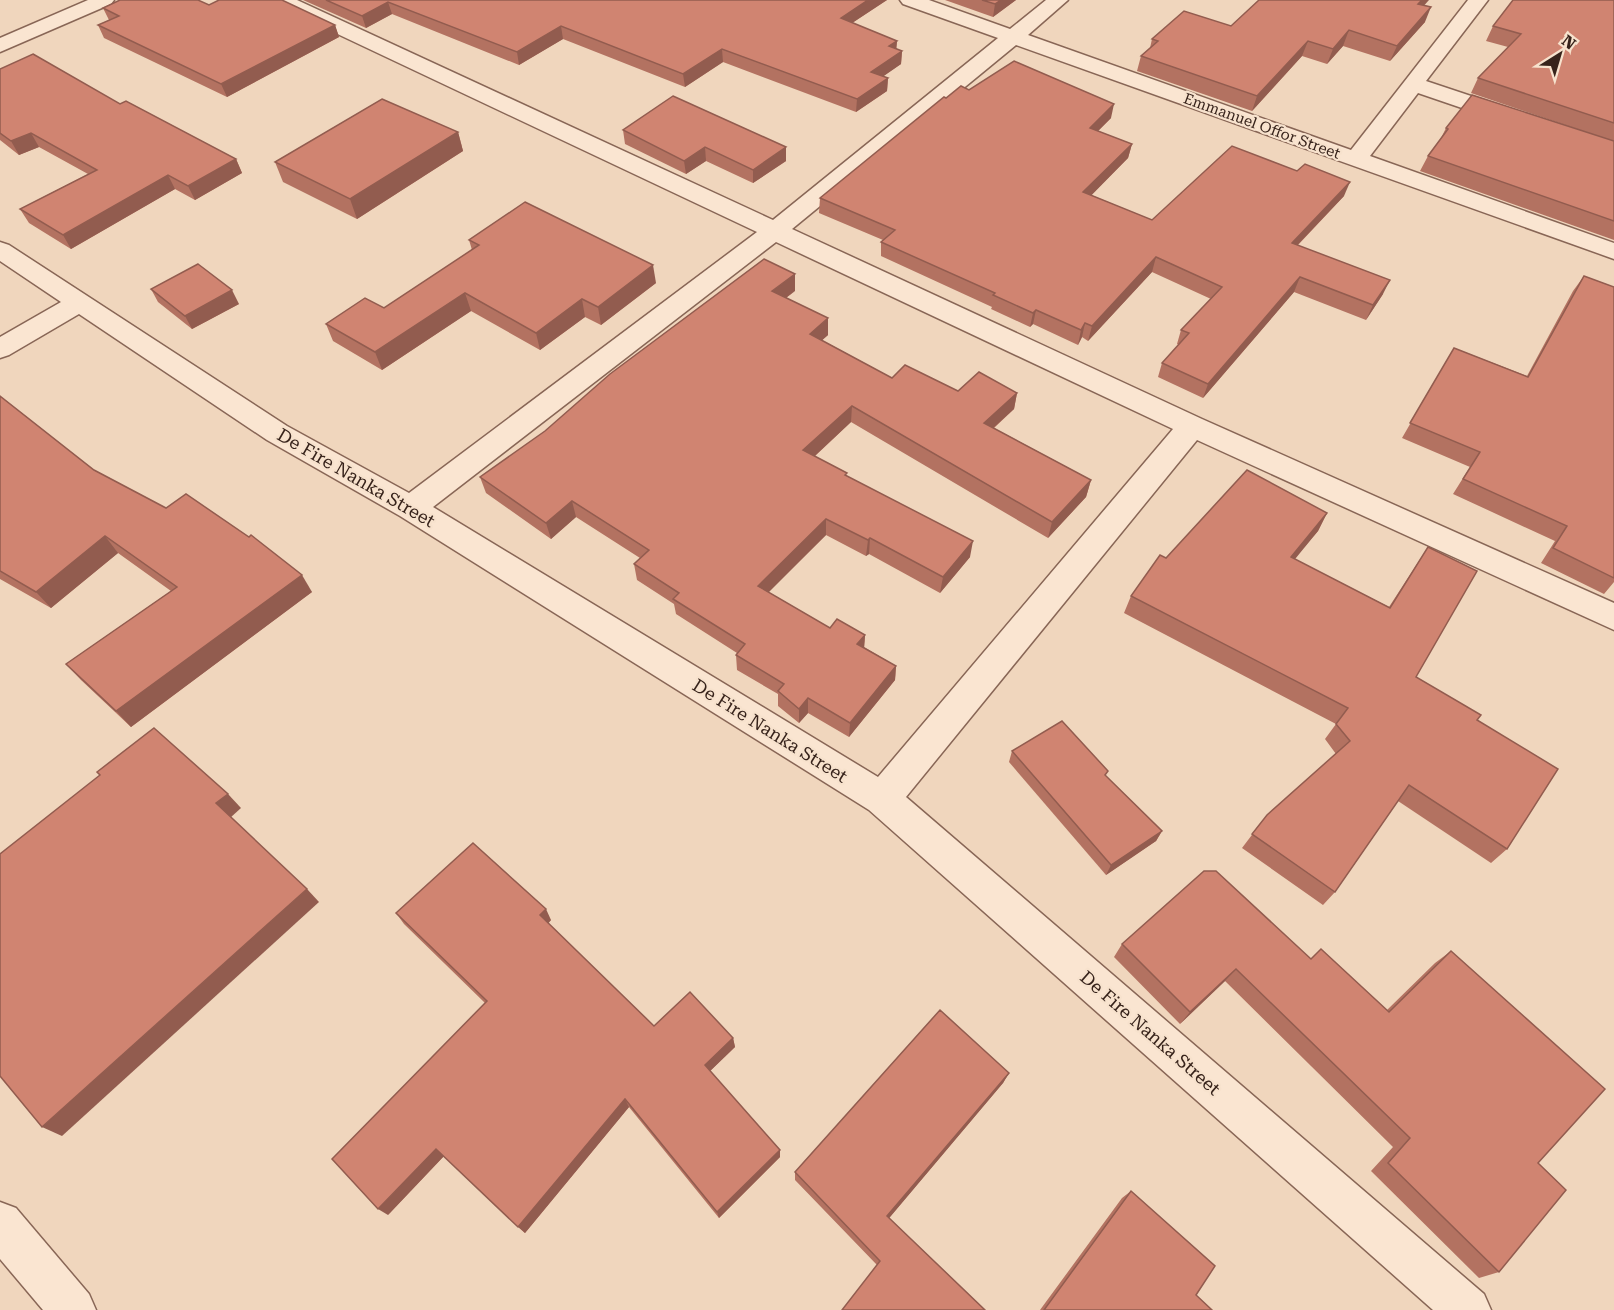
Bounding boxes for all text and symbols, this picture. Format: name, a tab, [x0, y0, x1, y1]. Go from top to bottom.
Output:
north arrow	[1530, 24, 1590, 84]
text: N	[1558, 31, 1579, 54]
street label: Emmanuel Offor Street	[1181, 89, 1343, 163]
street label: De Fire Nanka Street	[274, 424, 439, 531]
street label: De Fire Nanka Street	[689, 674, 852, 787]
street label: De Fire Nanka Street	[1076, 966, 1225, 1099]

